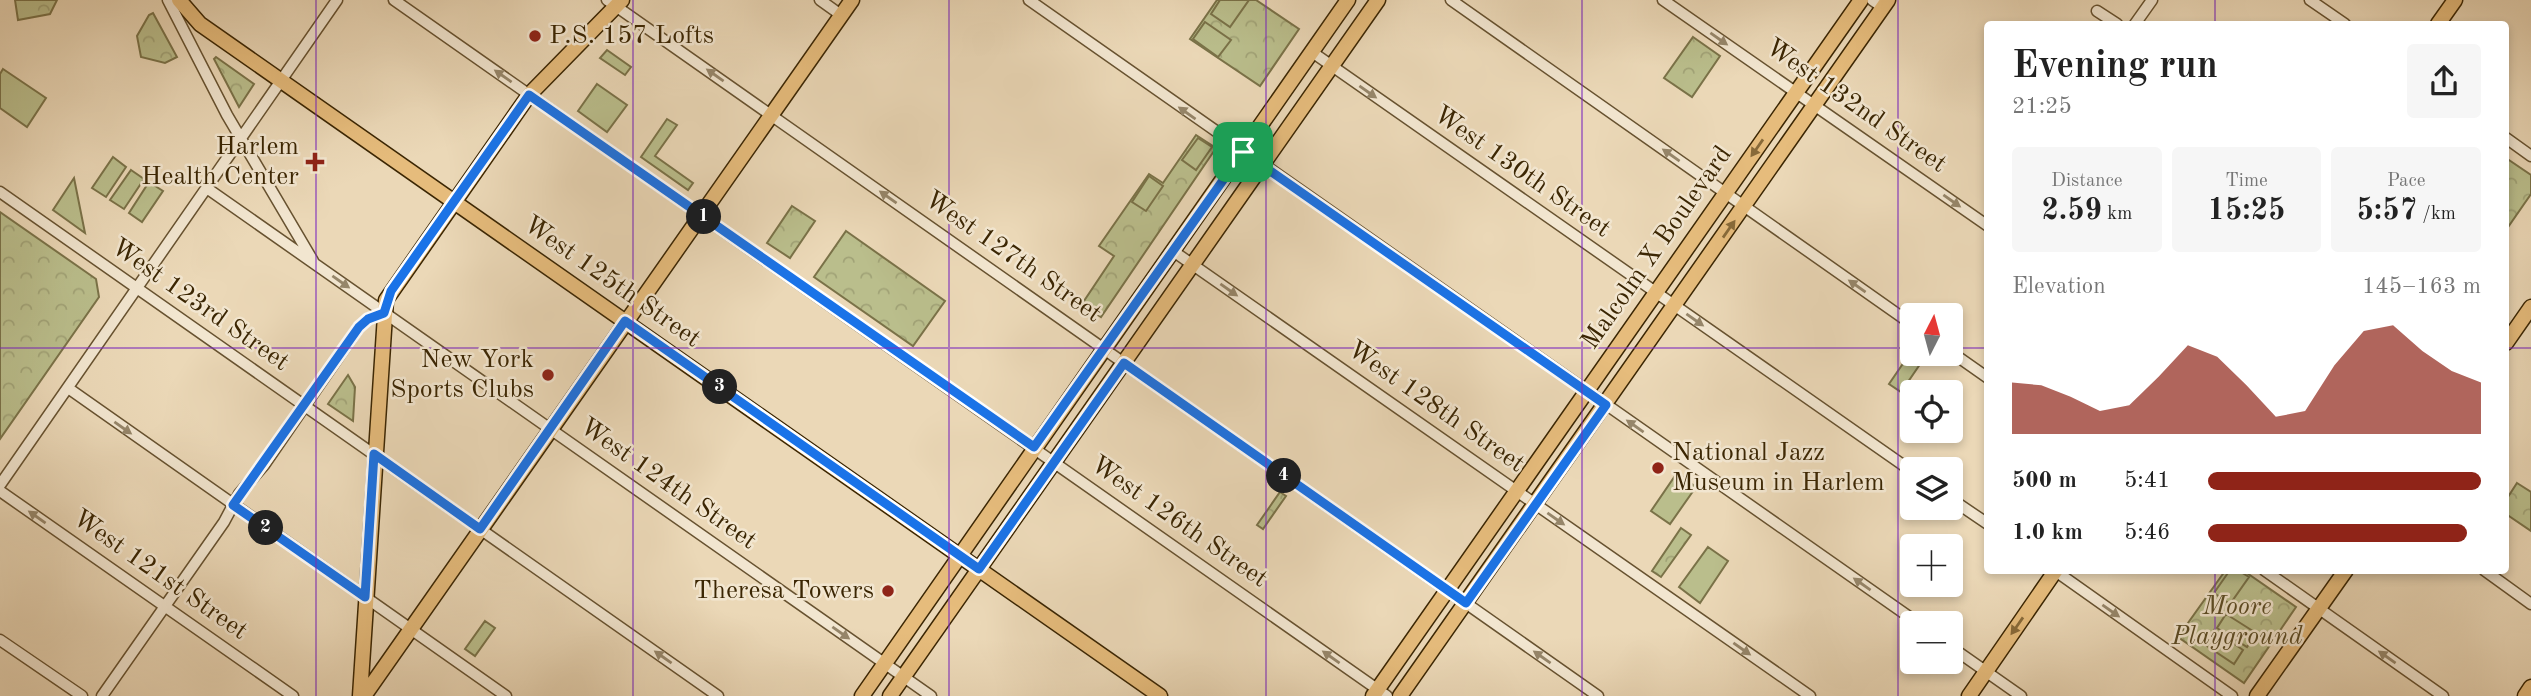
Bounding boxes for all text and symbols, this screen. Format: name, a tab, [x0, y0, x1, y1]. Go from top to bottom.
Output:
place label: P.S. 157 Lofts	[549, 23, 714, 49]
marker: P.S. 157 Lofts	[527, 28, 543, 44]
one-way arrow	[1710, 32, 1728, 46]
street label: West 132nd Street	[1761, 34, 1951, 178]
button: share	[2407, 44, 2481, 118]
text: Evening run	[2012, 48, 2218, 86]
one-way arrow	[706, 68, 724, 82]
one-way arrow	[494, 69, 512, 83]
one-way arrow	[1359, 84, 1377, 98]
text: 21:25	[2012, 95, 2072, 118]
street label: West 130th Street	[1429, 101, 1615, 243]
one-way arrow	[1178, 106, 1196, 120]
pin	[1213, 122, 1273, 182]
icon: arrive	[1224, 133, 1262, 171]
place label: Harlem Health Center	[141, 134, 299, 190]
one-way arrow	[1750, 139, 1764, 157]
street label: Malcolm X Boulevard	[1577, 142, 1737, 354]
one-way arrow	[1662, 148, 1680, 162]
marker: Harlem Health Center	[305, 152, 325, 172]
text: Distance	[2051, 172, 2123, 191]
text: Time	[2225, 172, 2268, 191]
text: Pace	[2387, 172, 2425, 191]
street label: West 127th Street	[920, 186, 1106, 328]
one-way arrow	[879, 190, 897, 204]
one-way arrow	[1943, 194, 1961, 208]
text: 2.59	[2041, 196, 2102, 226]
text: 15:25	[2207, 196, 2285, 226]
text: 5:57	[2356, 196, 2417, 226]
pin: 1	[686, 200, 722, 234]
text: km	[2102, 205, 2132, 224]
text: /km	[2417, 205, 2456, 224]
street label: West 125th Street	[517, 209, 707, 355]
one-way arrow	[1722, 220, 1736, 238]
street label: West 123rd Street	[106, 234, 294, 376]
one-way arrow	[332, 275, 350, 289]
text: Elevation	[2012, 275, 2106, 298]
text: 145–163 m	[2362, 275, 2481, 298]
one-way arrow	[1848, 279, 1866, 293]
one-way arrow	[1220, 283, 1238, 297]
north arrow	[1900, 303, 1964, 366]
map controls	[1900, 303, 1963, 674]
one-way arrow	[1686, 313, 1704, 327]
street label: West 128th Street	[1343, 336, 1529, 478]
place label: New York Sports Clubs	[390, 347, 534, 403]
marker: New York Sports Clubs	[540, 367, 556, 383]
pin: 3	[702, 370, 738, 404]
text: 3	[714, 377, 725, 396]
button: locate	[1900, 380, 1963, 443]
street label: West 124th Street	[575, 413, 761, 555]
one-way arrow	[1626, 419, 1644, 433]
one-way arrow	[114, 420, 132, 434]
place label: National Jazz Museum in Harlem	[1672, 440, 1885, 496]
street label: West 126th Street	[1086, 451, 1272, 593]
button: layers	[1900, 457, 1963, 520]
pin: 4	[1266, 458, 1302, 494]
marker: National Jazz Museum in Harlem	[1650, 460, 1666, 476]
text: 4	[1278, 466, 1289, 485]
text: 500 m	[2012, 469, 2077, 492]
text: 5:41	[2124, 469, 2170, 492]
street label: West 121st Street	[68, 505, 252, 645]
one-way arrow	[28, 510, 46, 524]
pin: 2	[248, 510, 284, 546]
one-way arrow	[1547, 512, 1565, 526]
text: 2	[260, 518, 271, 537]
text: 1.0 km	[2012, 521, 2083, 544]
text: 5:46	[2124, 521, 2170, 544]
button: +	[1900, 534, 1963, 597]
one-way arrow	[1853, 577, 1871, 591]
place label: Theresa Towers	[693, 578, 874, 604]
marker: Theresa Towers	[880, 583, 896, 599]
park label: Moore Playground	[2171, 594, 2303, 650]
one-way arrow	[2102, 604, 2120, 618]
button: −	[1900, 611, 1963, 674]
one-way arrow	[2010, 617, 2024, 635]
one-way arrow	[832, 626, 850, 640]
one-way arrow	[1733, 642, 1752, 655]
one-way arrow	[1322, 650, 1340, 664]
one-way arrow	[2378, 650, 2396, 664]
one-way arrow	[653, 651, 672, 664]
one-way arrow	[1533, 651, 1552, 664]

